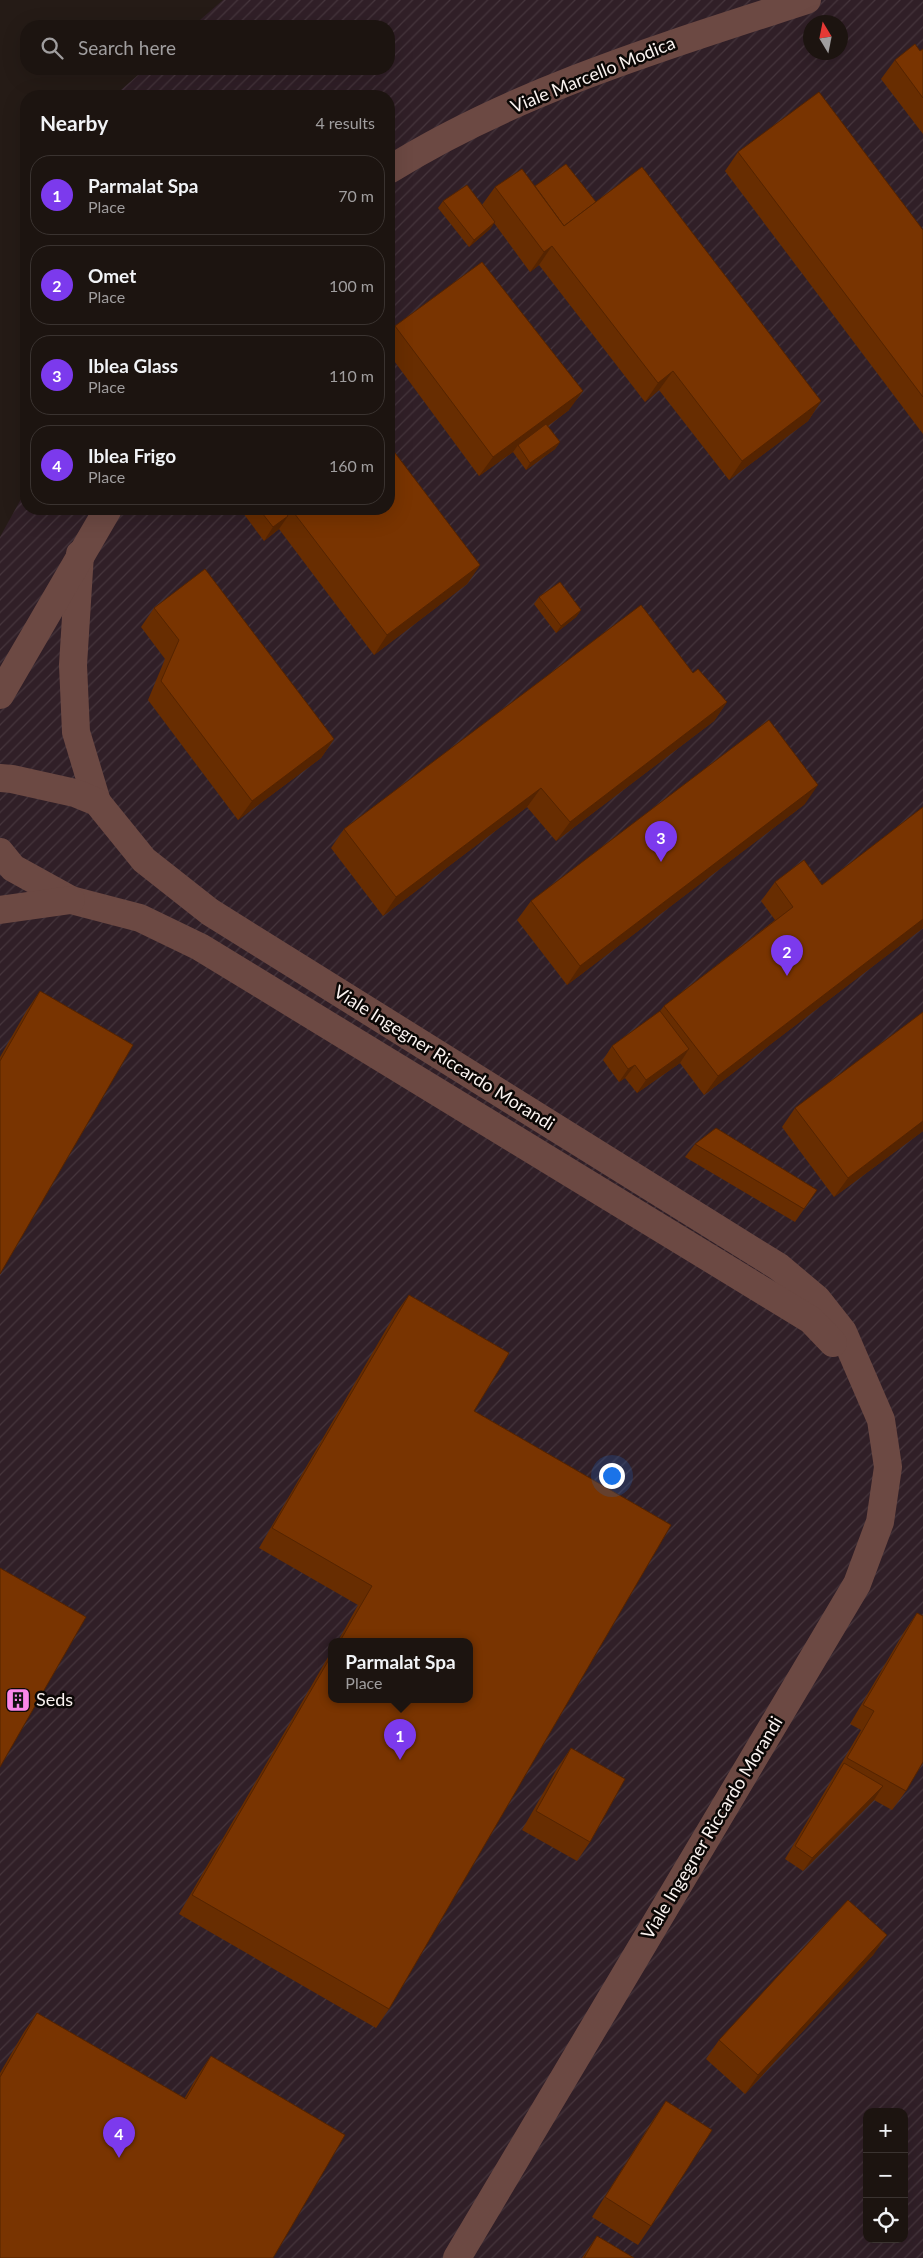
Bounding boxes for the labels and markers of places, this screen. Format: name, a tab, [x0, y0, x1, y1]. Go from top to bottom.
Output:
pin: 3	[645, 821, 677, 862]
pin: 2	[771, 935, 803, 976]
building icon: Seds	[5, 1687, 31, 1713]
place label: Seds	[36, 1688, 73, 1710]
pin: 1	[384, 1719, 416, 1760]
pin: 4	[103, 2117, 135, 2158]

